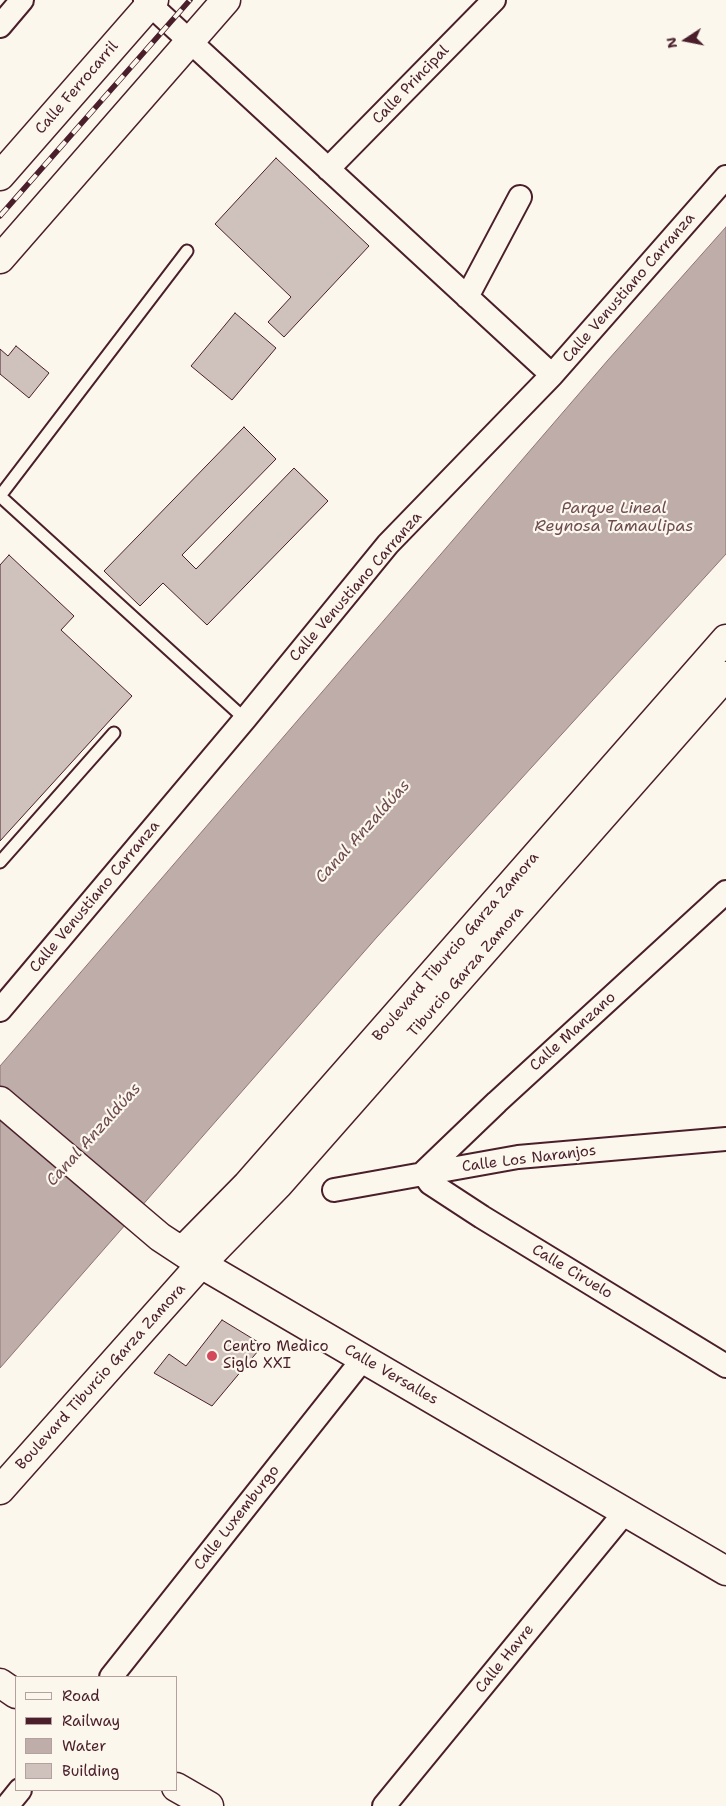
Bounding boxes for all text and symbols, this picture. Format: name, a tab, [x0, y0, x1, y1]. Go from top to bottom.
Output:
north arrow	[661, 15, 711, 65]
text: N	[661, 36, 681, 50]
street label: Calle Ferrocarril	[32, 38, 122, 138]
street label: Calle Principal	[369, 42, 453, 128]
street label: Calle Venustiano Carranza	[559, 209, 699, 367]
water label: Parque Lineal Reynosa Tamaulipas	[535, 499, 693, 537]
street label: Calle Venustiano Carranza	[286, 508, 426, 666]
water label: Canal Anzaldúas	[312, 777, 414, 887]
street label: Calle Venustiano Carranza	[26, 817, 164, 977]
street label: Boulevard Tiburcio Garza Zamora	[369, 849, 543, 1045]
street label: Tiburcio Garza Zamora	[404, 903, 528, 1041]
street label: Calle Manzano	[526, 989, 620, 1075]
water label: Canal Anzaldúas	[43, 1080, 145, 1190]
street label: Calle Los Naranjos	[461, 1142, 597, 1176]
street label: Calle Ciruelo	[528, 1241, 616, 1303]
street label: Boulevard Tiburcio Garza Zamora	[12, 1280, 190, 1474]
place label: Centro Medico Siglo XXI	[223, 1338, 329, 1373]
street label: Calle Versalles	[341, 1341, 441, 1409]
marker: Centro Medico Siglo XXI	[205, 1349, 219, 1363]
street label: Calle Luxemburgo	[190, 1462, 284, 1574]
street label: Calle Havre	[472, 1621, 538, 1697]
legend	[15, 1676, 178, 1791]
text: Road	[62, 1686, 100, 1706]
text: Railway	[62, 1711, 120, 1731]
text: Water	[62, 1736, 106, 1756]
text: Building	[62, 1761, 119, 1781]

